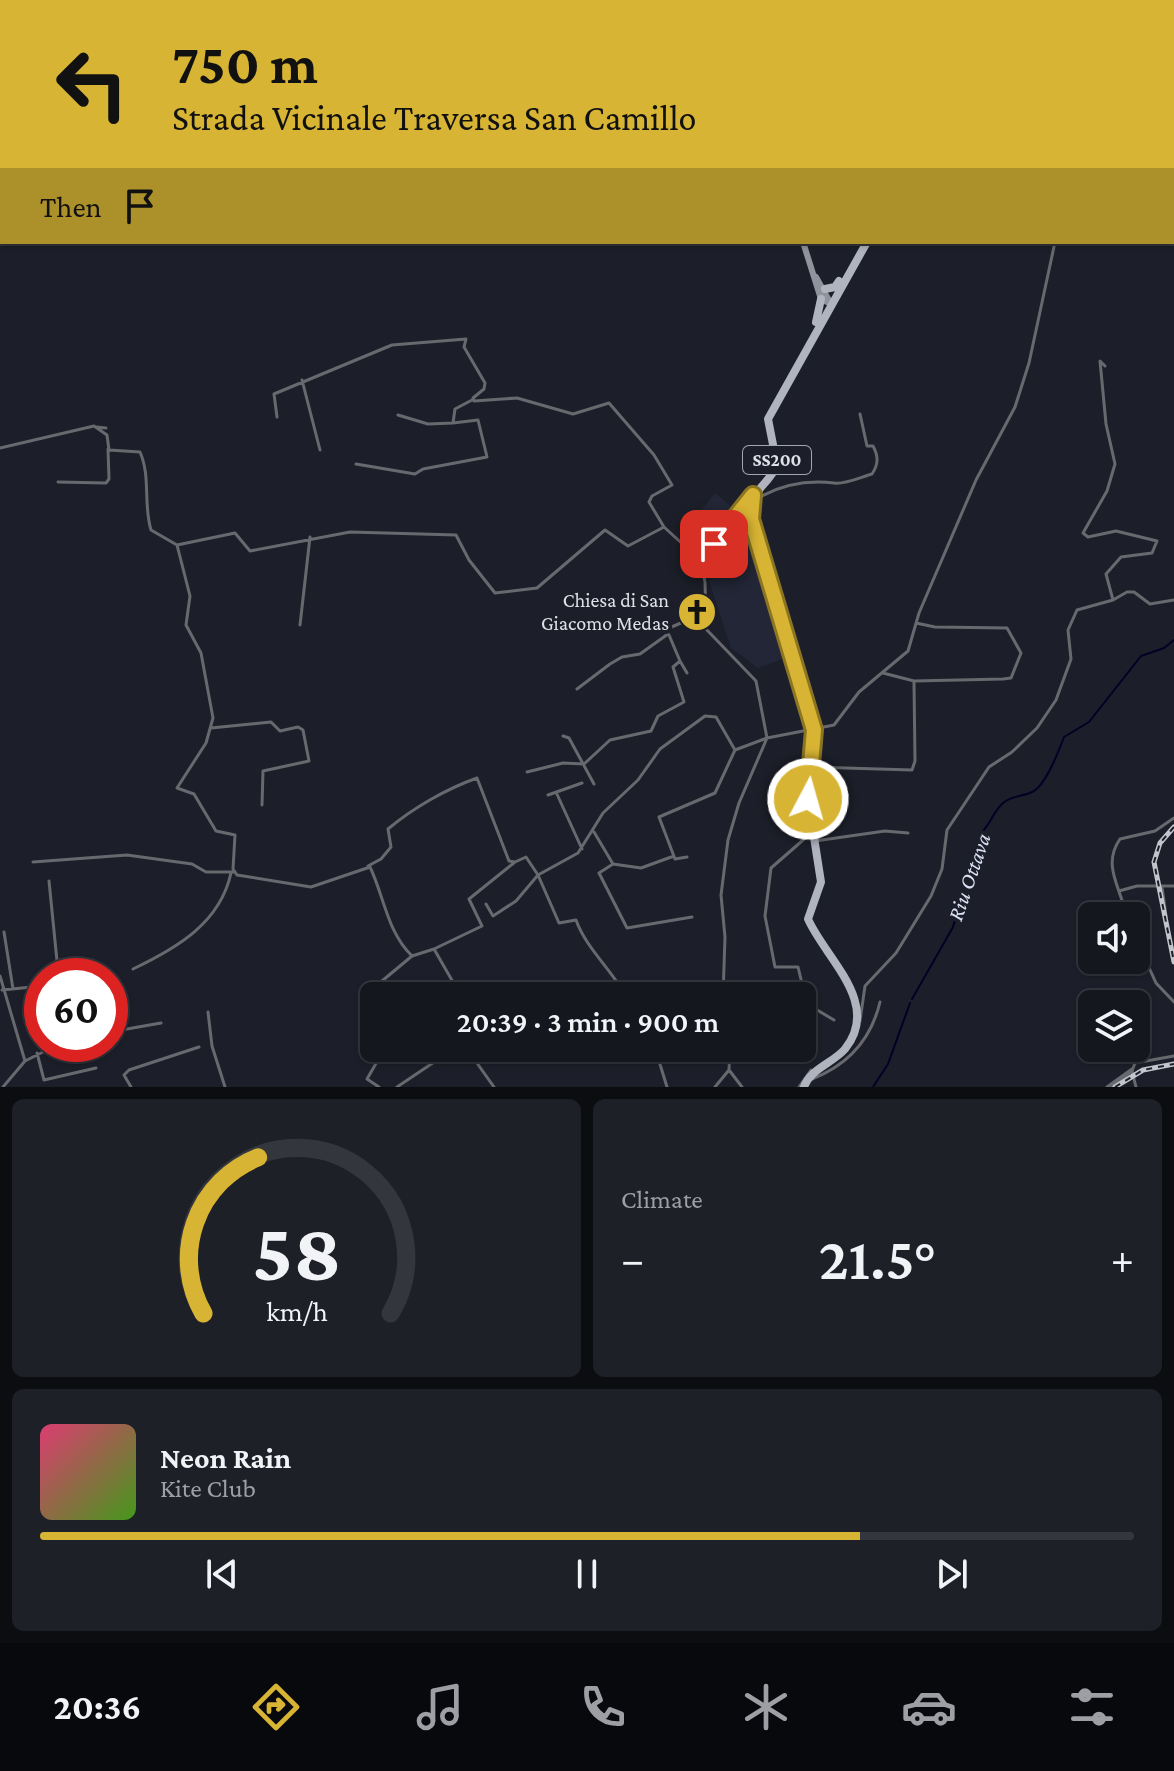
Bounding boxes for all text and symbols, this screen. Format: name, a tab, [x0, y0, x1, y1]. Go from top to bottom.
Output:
icon: left	[40, 32, 144, 136]
text: 750 m	[172, 33, 318, 95]
text: Strada Vicinale Traversa San Camillo	[172, 98, 696, 138]
icon: arrive	[118, 184, 162, 228]
text: Then	[40, 190, 102, 223]
road number: SS200	[743, 446, 811, 474]
pin	[680, 510, 748, 578]
icon: arrive	[692, 522, 736, 566]
place label: Chiesa di San Giacomo Medas	[541, 589, 669, 634]
church icon: Chiesa di San Giacomo Medas	[676, 591, 718, 633]
position arrow	[766, 757, 850, 841]
water label: Riu Ottava	[942, 830, 996, 924]
map controls	[1078, 902, 1150, 1062]
button: sound	[1078, 902, 1150, 974]
speed limit sign: 60	[24, 958, 128, 1062]
button: layers	[1078, 990, 1150, 1062]
text: 20:39 · 3 min · 900 m	[457, 1005, 719, 1038]
text: Climate	[621, 1185, 703, 1214]
text: 58	[252, 1205, 341, 1298]
text: 21.5°	[819, 1225, 936, 1292]
text: −	[621, 1235, 644, 1283]
text: +	[1111, 1235, 1134, 1283]
text: km/h	[266, 1295, 327, 1327]
text: Neon Rain	[160, 1441, 291, 1474]
text: Kite Club	[160, 1474, 256, 1503]
icon: previous	[200, 1552, 244, 1596]
icon: pause	[565, 1552, 609, 1596]
icon: next	[930, 1552, 974, 1596]
icon: directions	[248, 1679, 304, 1735]
icon: music	[412, 1679, 468, 1735]
icon: phone	[575, 1679, 631, 1735]
icon: climate	[738, 1679, 794, 1735]
icon: car	[901, 1679, 957, 1735]
icon: filters	[1064, 1679, 1120, 1735]
text: 20:36	[54, 1687, 141, 1727]

